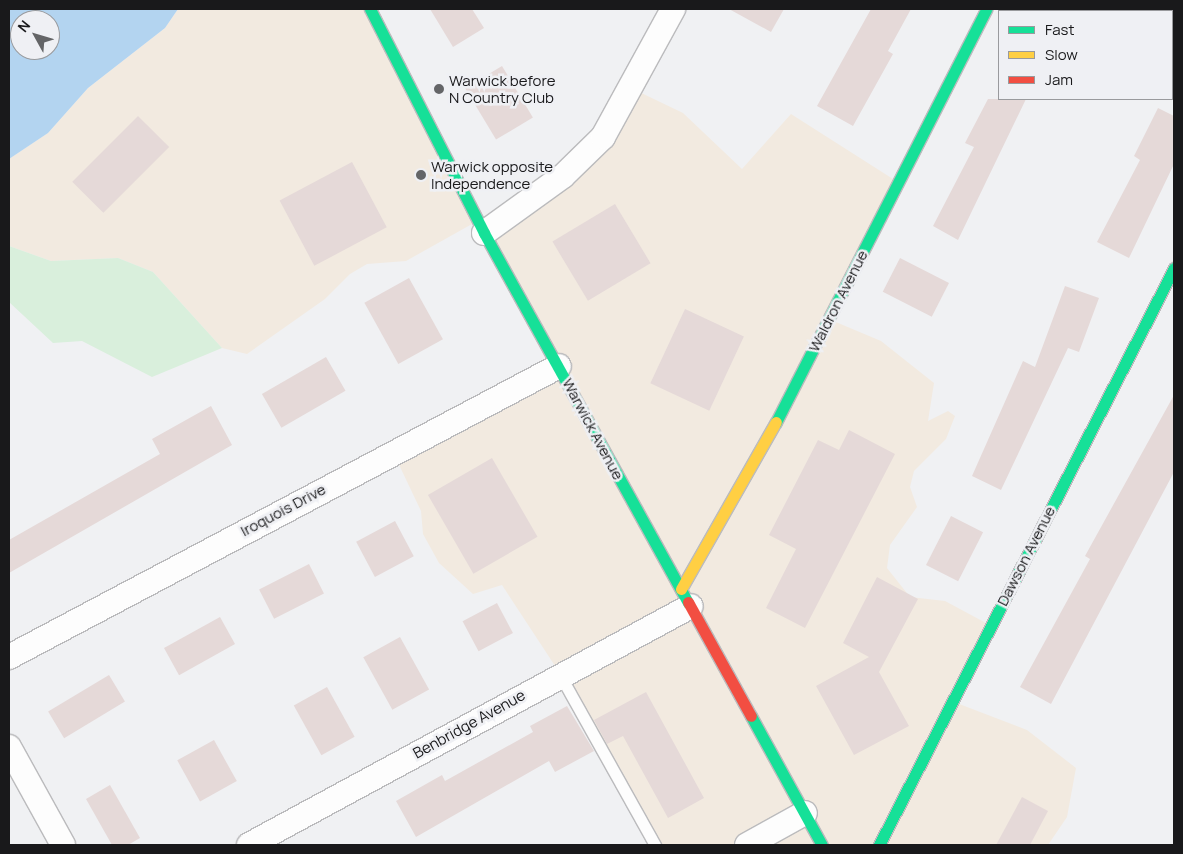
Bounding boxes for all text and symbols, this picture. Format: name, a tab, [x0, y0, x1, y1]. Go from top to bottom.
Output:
north arrow	[10, 10, 60, 60]
legend	[998, 10, 1173, 100]
text: N	[13, 16, 34, 36]
text: Fast	[1045, 19, 1074, 40]
text: Slow	[1045, 44, 1078, 65]
text: Jam	[1045, 69, 1073, 90]
place label: Warwick before N Country Club	[449, 71, 555, 106]
marker: Warwick before N Country Club	[433, 83, 445, 95]
place label: Warwick opposite Independence	[431, 157, 553, 192]
marker: Warwick opposite Independence	[415, 169, 427, 181]
street label: Waldron Avenue	[805, 247, 871, 355]
street label: Warwick Avenue	[559, 375, 627, 483]
street label: Iroquois Drive	[237, 480, 329, 540]
street label: Dawson Avenue	[993, 503, 1059, 609]
street label: Benbridge Avenue	[410, 686, 528, 762]

